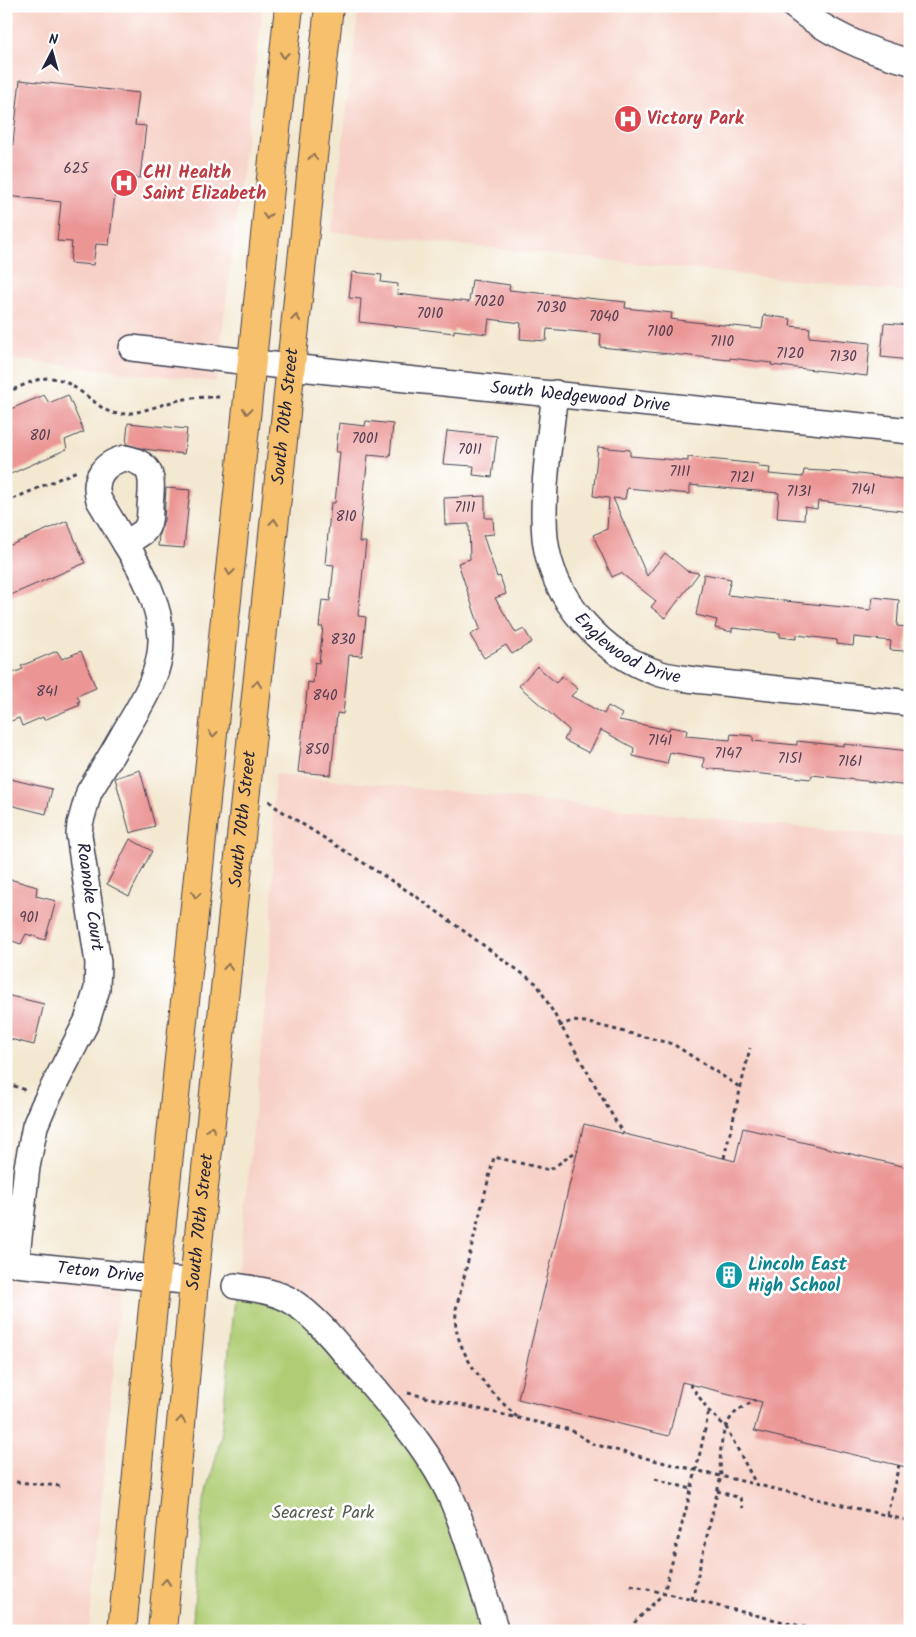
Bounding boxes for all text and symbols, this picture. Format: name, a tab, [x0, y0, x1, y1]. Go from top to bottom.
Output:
north arrow	[28, 28, 78, 78]
text: N	[48, 29, 59, 51]
one-way arrow	[279, 51, 290, 59]
hospital icon: Victory Park	[613, 104, 643, 134]
place label: Victory Park	[647, 105, 745, 134]
one-way arrow	[307, 152, 318, 160]
house number: 625	[63, 157, 89, 181]
place label: CHI Health Saint Elizabeth	[143, 159, 266, 209]
hospital icon: CHI Health Saint Elizabeth	[109, 168, 139, 198]
one-way arrow	[262, 213, 273, 221]
house number: 7020	[474, 290, 505, 314]
house number: 7030	[536, 296, 567, 320]
house number: 7010	[417, 302, 444, 326]
house number: 7040	[589, 305, 620, 329]
one-way arrow	[290, 314, 301, 322]
house number: 7100	[647, 320, 674, 344]
house number: 7110	[710, 330, 734, 354]
house number: 7120	[776, 342, 804, 366]
house number: 7130	[829, 345, 857, 369]
street label: South 70th Street	[264, 346, 307, 486]
street label: South Wedgewood Drive	[489, 373, 671, 421]
one-way arrow	[242, 407, 253, 415]
house number: 801	[29, 424, 51, 448]
house number: 7001	[352, 427, 379, 451]
house number: 7011	[458, 438, 482, 462]
house number: 7111	[669, 460, 691, 484]
house number: 7121	[729, 466, 755, 490]
house number: 7141	[851, 478, 876, 502]
house number: 7131	[787, 480, 812, 504]
house number: 7111	[454, 496, 476, 520]
house number: 810	[335, 505, 357, 529]
one-way arrow	[268, 518, 279, 526]
one-way arrow	[225, 569, 236, 577]
street label: Englewood Drive	[566, 606, 683, 692]
house number: 830	[330, 628, 356, 652]
house number: 841	[36, 680, 58, 704]
one-way arrow	[251, 680, 262, 688]
house number: 840	[313, 684, 338, 708]
house number: 7141	[648, 729, 673, 753]
one-way arrow	[208, 730, 219, 738]
house number: 850	[305, 738, 330, 762]
house number: 7147	[715, 742, 742, 766]
house number: 7151	[778, 747, 802, 771]
street label: South 70th Street	[221, 748, 265, 889]
house number: 7161	[838, 750, 863, 774]
street label: Roanoke Court	[67, 841, 111, 954]
one-way arrow	[191, 892, 202, 900]
house number: 901	[19, 906, 39, 930]
one-way arrow	[222, 963, 233, 971]
one-way arrow	[205, 1125, 216, 1133]
street label: South 70th Street	[179, 1151, 222, 1291]
place label: Lincoln East High School	[748, 1251, 848, 1301]
street label: Teton Drive	[56, 1254, 145, 1291]
building icon: Lincoln East High School	[714, 1260, 744, 1290]
one-way arrow	[176, 1416, 187, 1424]
park label: Seacrest Park	[272, 1499, 375, 1528]
one-way arrow	[160, 1578, 171, 1586]

